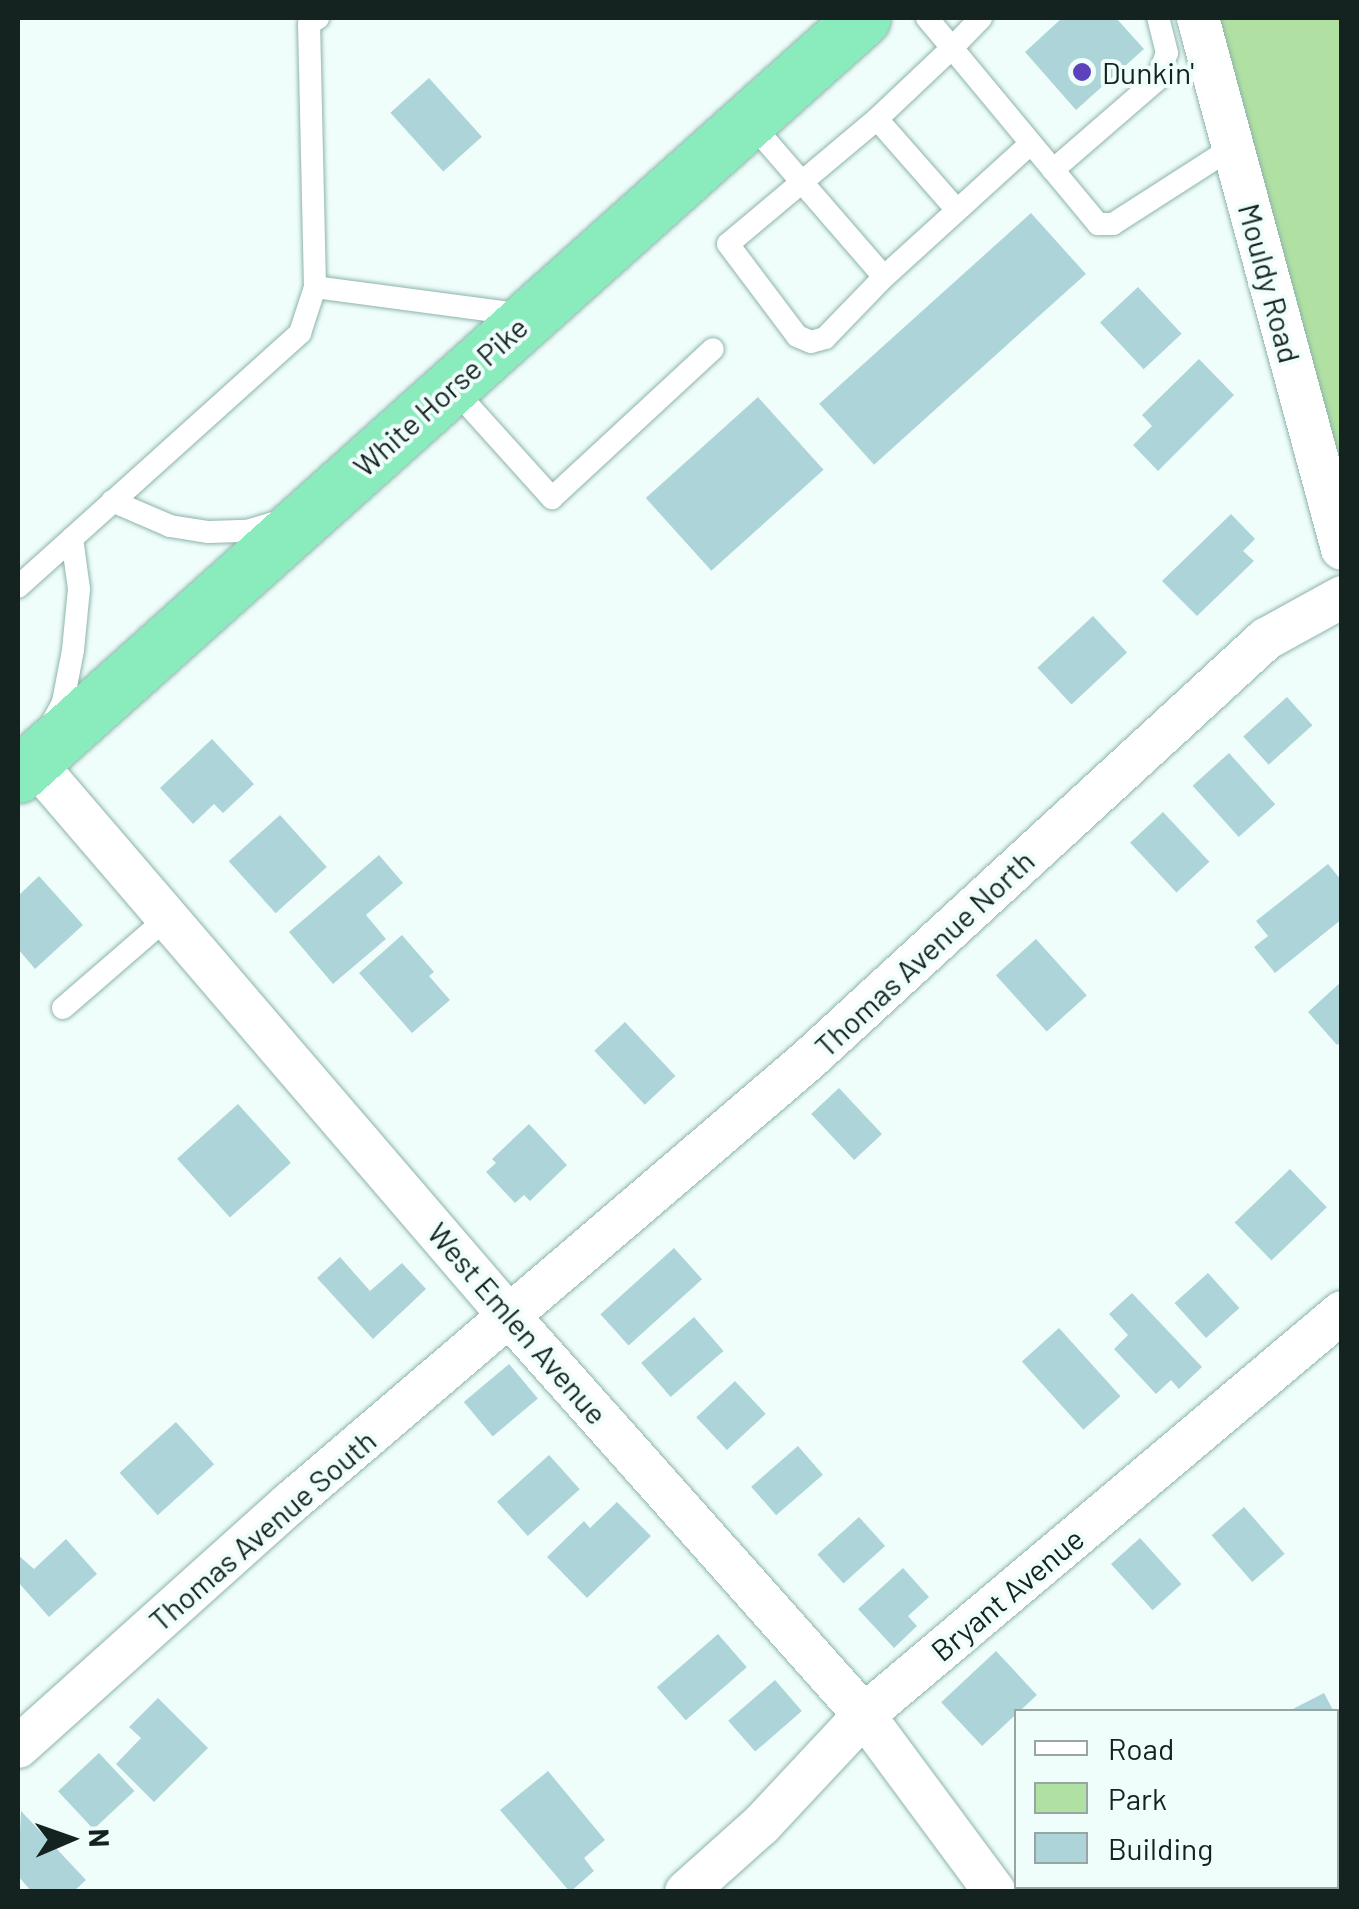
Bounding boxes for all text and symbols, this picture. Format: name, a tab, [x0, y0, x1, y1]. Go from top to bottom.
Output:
place label: Dunkin'	[1102, 54, 1194, 90]
marker: Dunkin'	[1071, 61, 1093, 83]
street label: Mouldy Road	[1231, 199, 1309, 367]
street label: White Horse Pike	[346, 308, 534, 484]
street label: Thomas Avenue North	[807, 842, 1041, 1064]
street label: West Emlen Avenue	[421, 1215, 615, 1431]
street label: Thomas Avenue South	[141, 1422, 383, 1638]
street label: Bryant Avenue	[923, 1520, 1091, 1668]
legend	[1014, 1709, 1339, 1889]
text: Road	[1108, 1730, 1174, 1766]
text: Park	[1108, 1780, 1167, 1816]
north arrow	[20, 1789, 120, 1889]
text: N	[83, 1828, 117, 1848]
text: Building	[1108, 1830, 1213, 1866]

